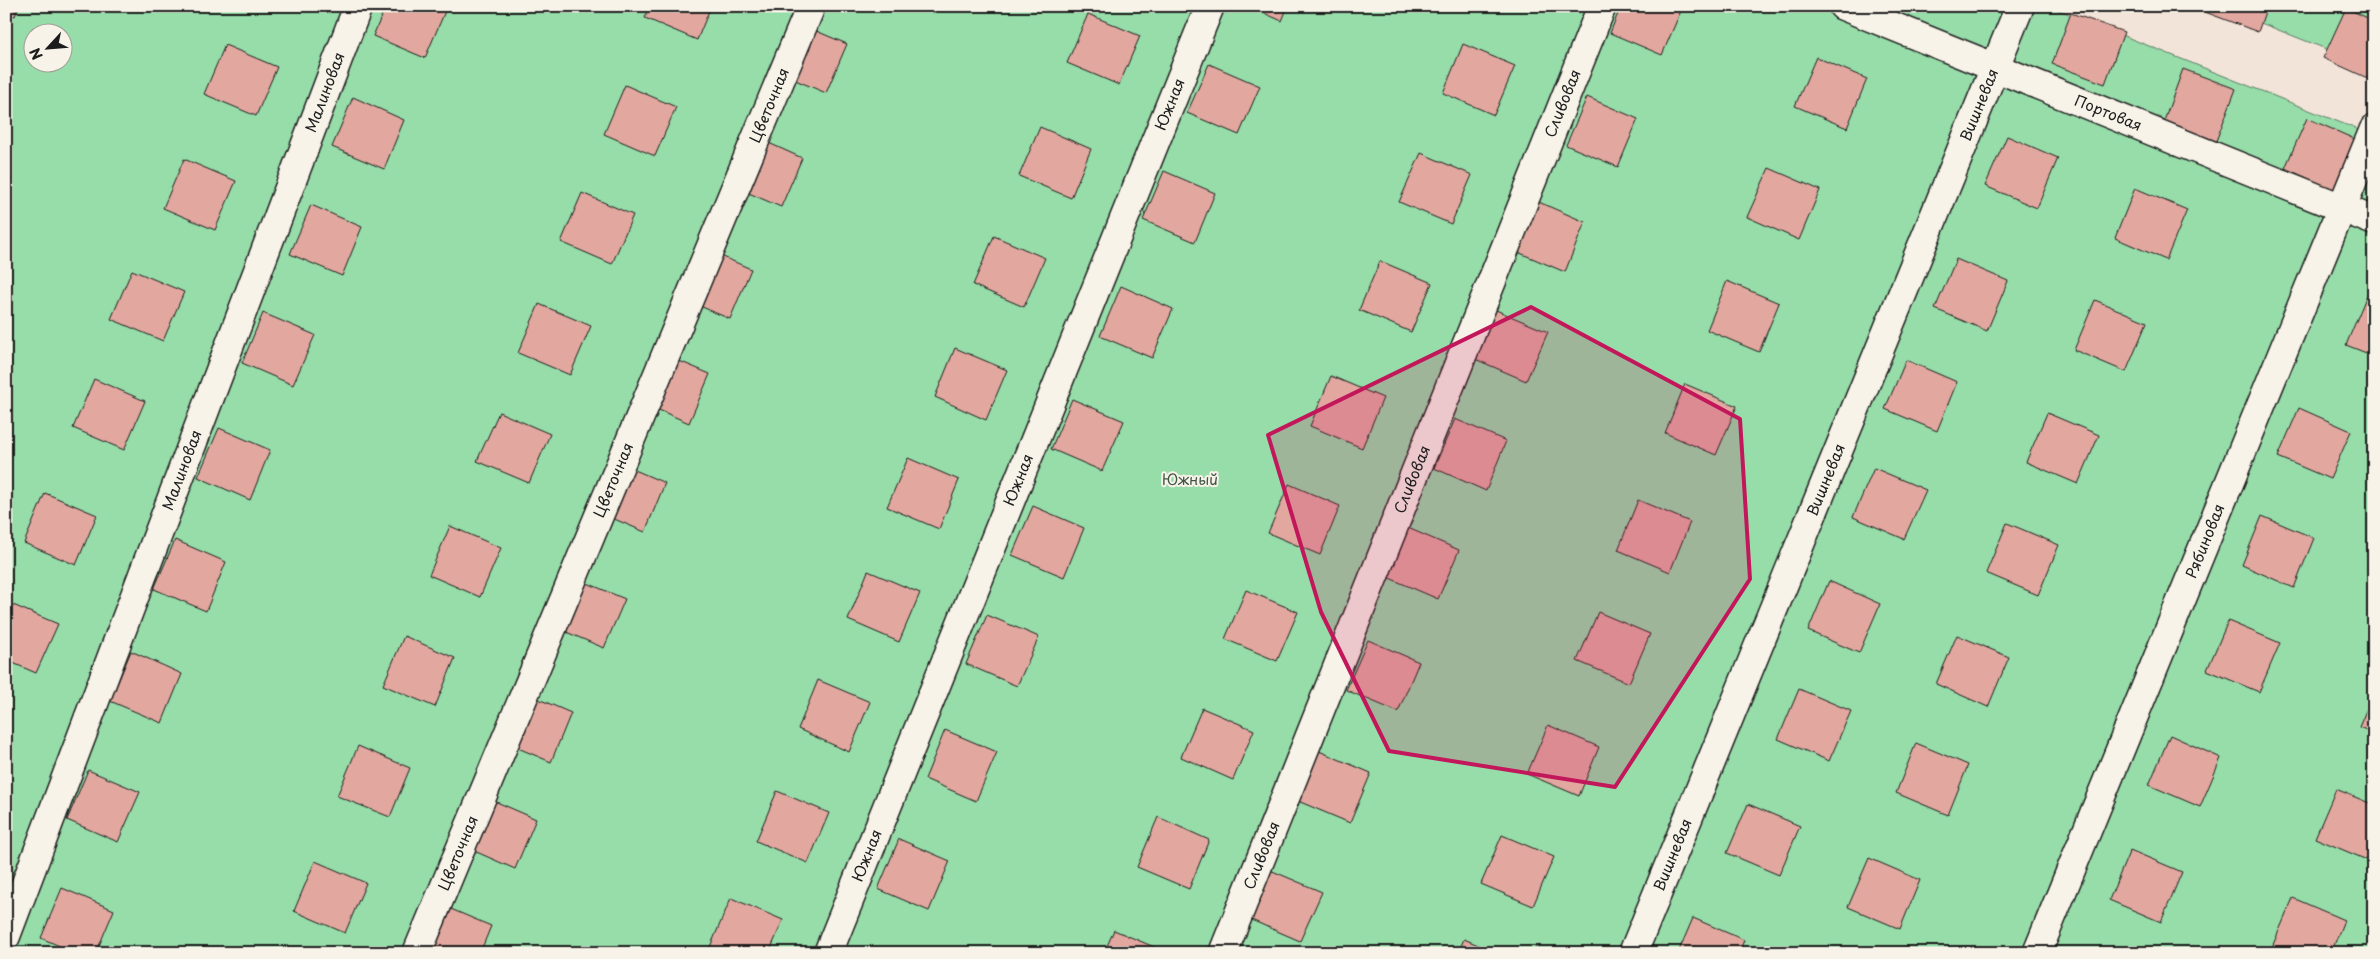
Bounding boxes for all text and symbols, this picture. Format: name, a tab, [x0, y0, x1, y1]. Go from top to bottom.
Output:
north arrow	[22, 22, 72, 72]
text: N	[24, 44, 48, 64]
street label: Малиновая	[298, 48, 350, 135]
street label: Цветочная	[742, 64, 794, 146]
street label: Сливовая	[1538, 65, 1586, 140]
street label: Вишневая	[1953, 65, 2003, 144]
street label: Южная	[1148, 74, 1190, 133]
street label: Портовая	[2071, 88, 2146, 136]
street label: Малиновая	[155, 426, 207, 513]
street label: Цветочная	[586, 439, 638, 521]
street label: Вишневая	[1800, 440, 1850, 519]
street label: Сливовая	[1387, 441, 1435, 517]
street label: Южная	[997, 450, 1038, 509]
park label: Южный	[1162, 467, 1218, 490]
street label: Рябиновая	[2179, 500, 2230, 581]
street label: Цветочная	[431, 812, 483, 894]
street label: Вишневая	[1647, 815, 1697, 894]
street label: Сливовая	[1237, 817, 1285, 893]
street label: Южная	[845, 826, 887, 885]

